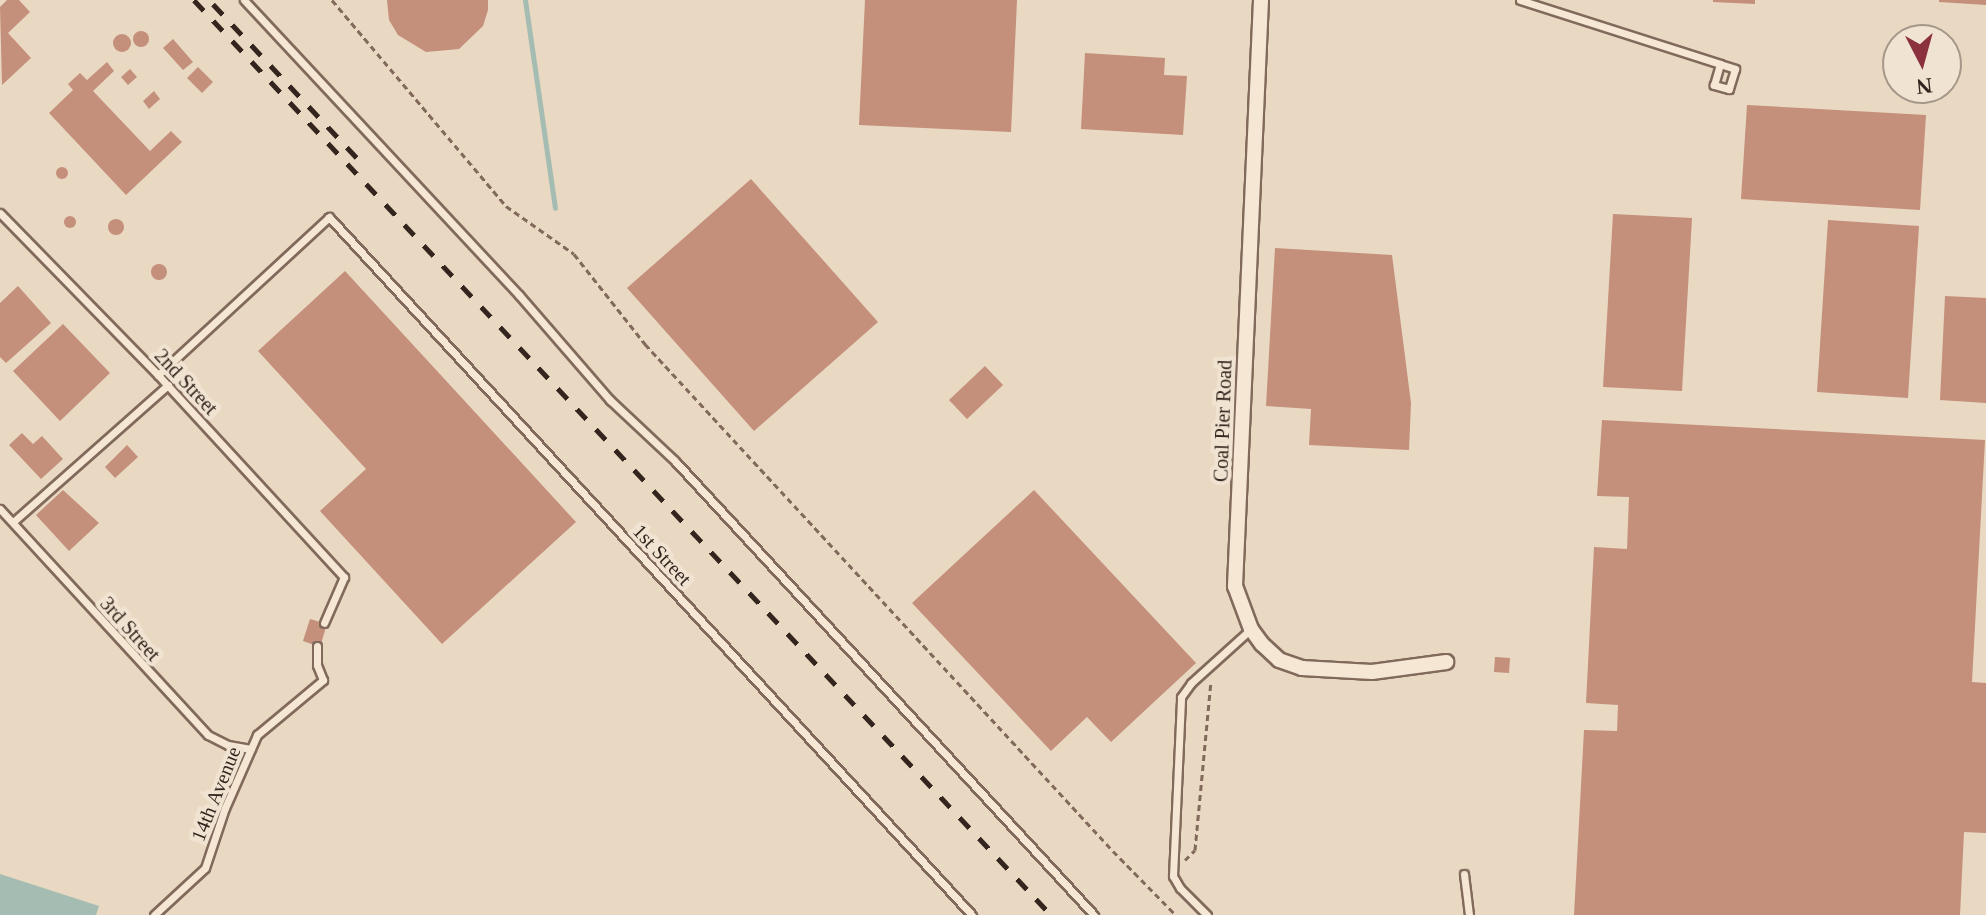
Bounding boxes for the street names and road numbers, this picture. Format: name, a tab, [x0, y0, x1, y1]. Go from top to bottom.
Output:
street label: 2nd Street	[149, 344, 223, 420]
street label: Coal Pier Road	[1209, 360, 1237, 482]
street label: 1st Street	[628, 519, 696, 591]
street label: 3rd Street	[95, 592, 165, 666]
street label: 14th Avenue	[186, 743, 246, 845]

